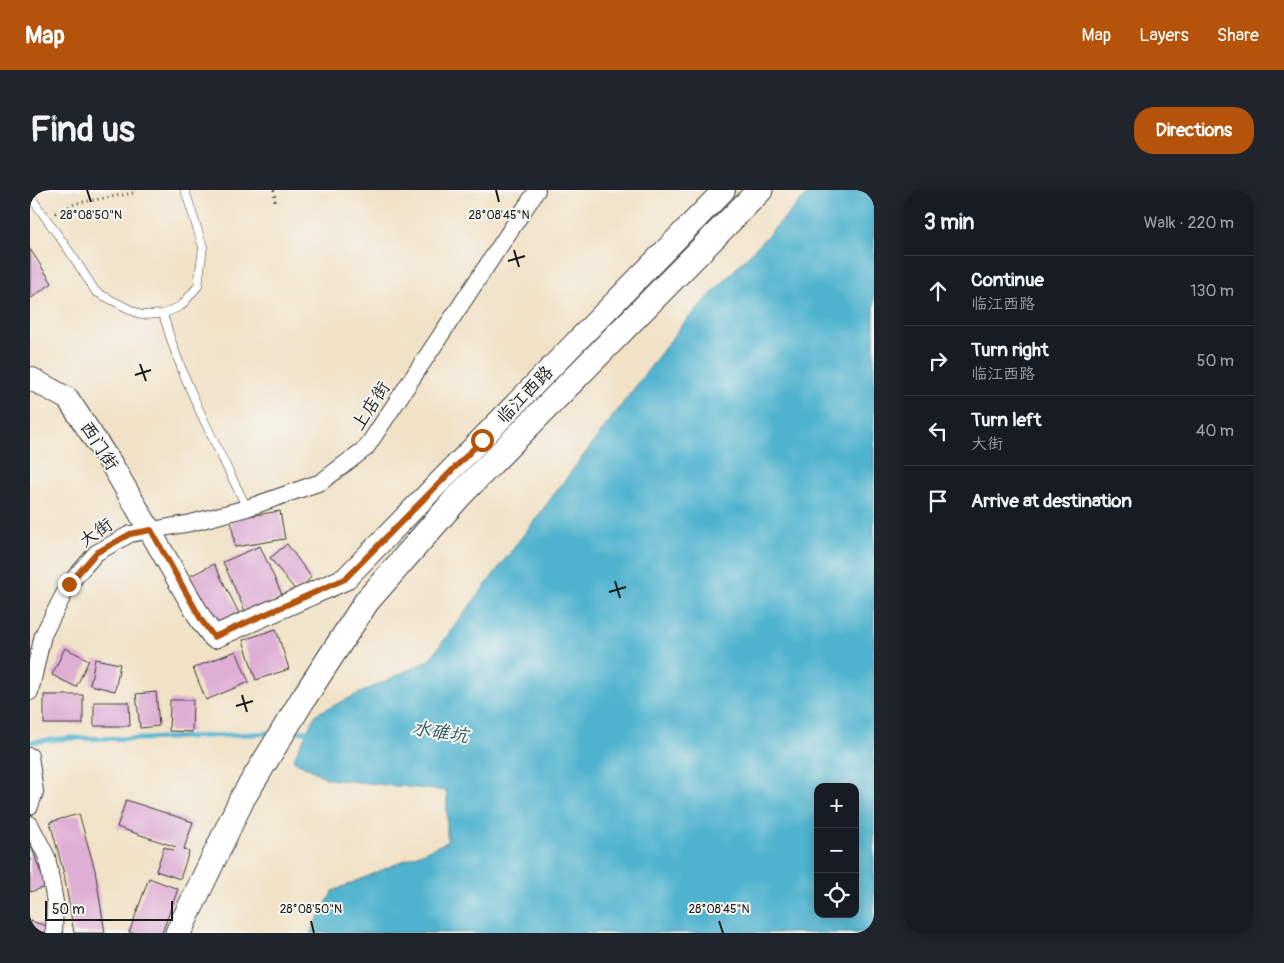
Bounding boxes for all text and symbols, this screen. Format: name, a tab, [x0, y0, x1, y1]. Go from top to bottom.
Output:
text: Map	[25, 21, 65, 50]
text: Map	[1082, 24, 1111, 47]
text: Layers	[1139, 24, 1189, 47]
text: Share	[1217, 24, 1259, 47]
button: Directions	[1134, 107, 1254, 154]
text: Find us	[30, 108, 135, 152]
text: 28°08'50"N	[60, 208, 122, 223]
text: 28°08'45"N	[468, 208, 530, 223]
text: 3 min	[924, 209, 974, 236]
text: Walk · 220 m	[1144, 213, 1234, 233]
text: Continue	[971, 268, 1044, 292]
icon: ahead	[924, 277, 952, 305]
text: 130 m	[1190, 281, 1234, 301]
text: 临江西路	[971, 294, 1035, 314]
text: Turn right	[971, 338, 1049, 362]
icon: right	[924, 347, 952, 375]
text: 50 m	[1197, 351, 1234, 371]
street label: 临江西路	[492, 361, 558, 429]
text: 临江西路	[971, 364, 1035, 384]
street label: 上店街	[347, 377, 395, 435]
text: Turn left	[971, 408, 1041, 432]
street label: 西门街	[75, 417, 123, 475]
icon: left	[924, 417, 952, 445]
text: 40 m	[1196, 421, 1234, 441]
route start	[471, 429, 494, 452]
text: 大街	[971, 434, 1003, 454]
icon: arrive	[924, 487, 952, 515]
text: Arrive at destination	[971, 489, 1132, 513]
street label: 大街	[75, 513, 117, 553]
route end	[58, 573, 81, 596]
water label: 水碓坑	[410, 716, 472, 749]
map controls	[814, 783, 859, 918]
button: +	[814, 783, 859, 828]
button: −	[814, 828, 859, 873]
button: locate	[814, 873, 859, 918]
scale bar	[45, 898, 172, 921]
text: 50 m	[52, 901, 85, 918]
text: 28°08'50"N	[280, 902, 342, 917]
text: 28°08'45"N	[688, 902, 750, 917]

